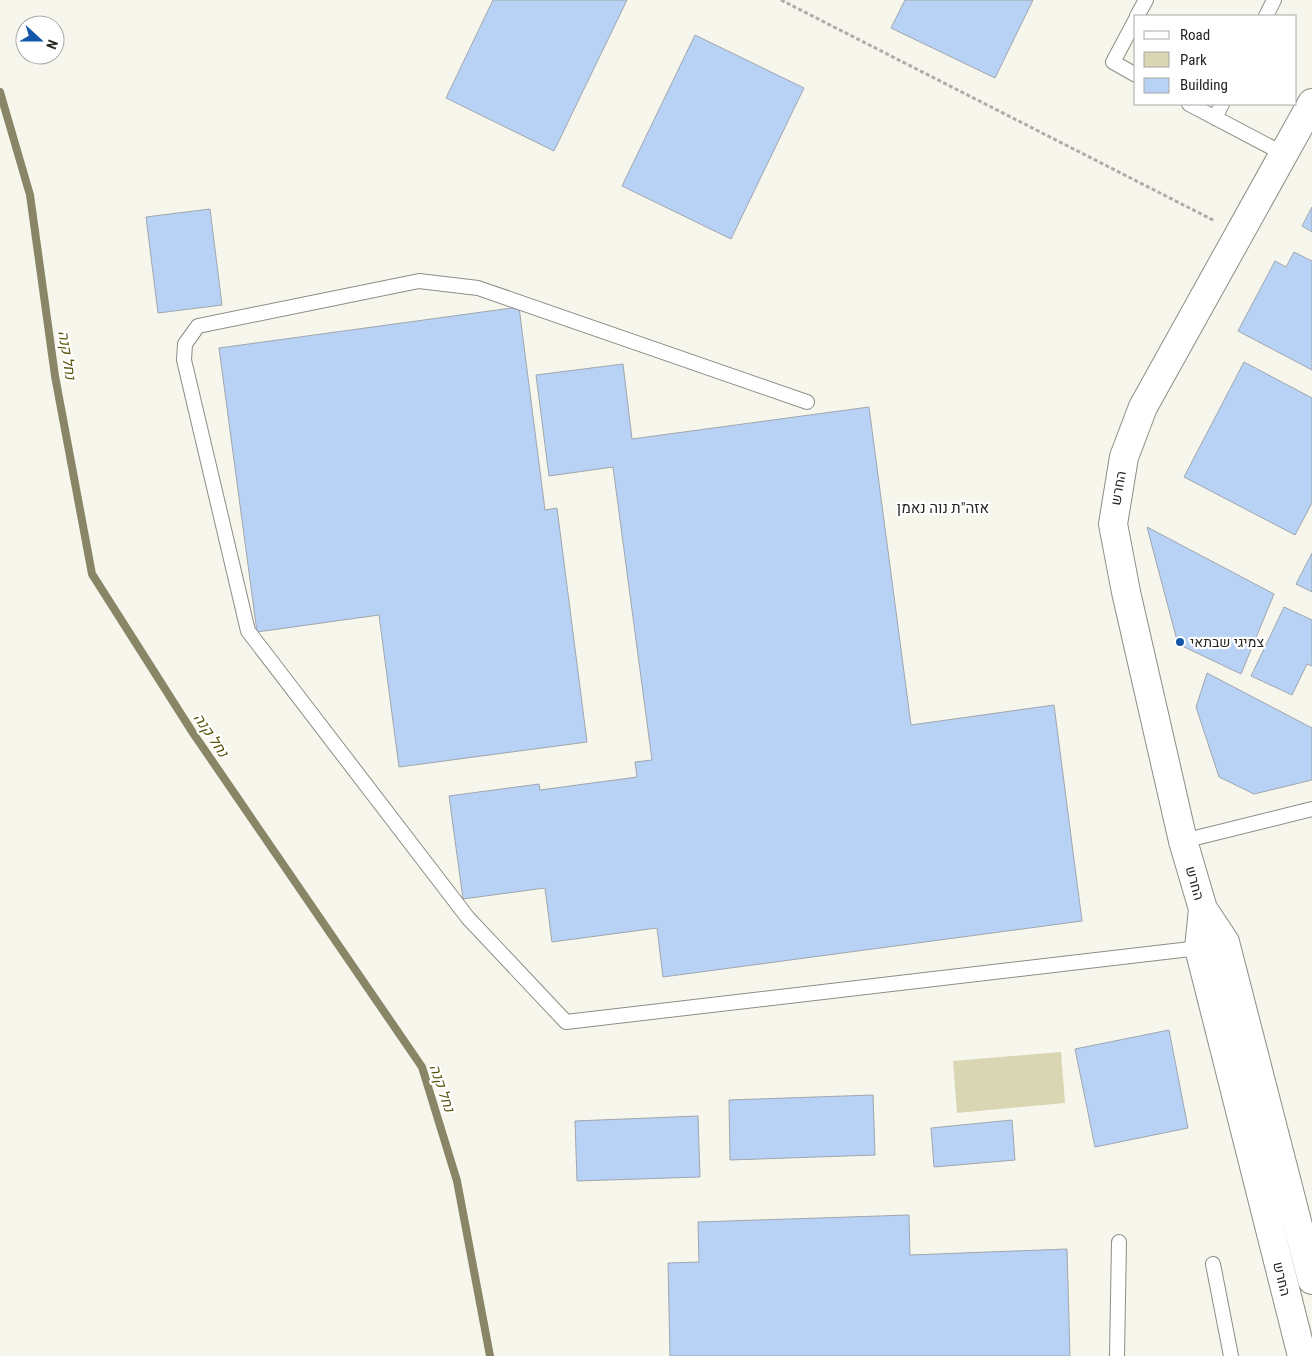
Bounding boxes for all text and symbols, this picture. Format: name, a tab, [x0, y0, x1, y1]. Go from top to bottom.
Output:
north arrow	[15, 15, 65, 65]
legend	[1134, 15, 1297, 105]
text: Road	[1180, 26, 1210, 44]
text: N	[43, 38, 61, 52]
text: Park	[1180, 51, 1207, 69]
text: Building	[1180, 76, 1228, 94]
water label: נחל קנה	[54, 329, 80, 382]
street label: החרש	[1107, 470, 1129, 506]
district label: אזה"ת נוה נאמן	[897, 499, 989, 517]
place label: צמיגי שבתאי	[1190, 634, 1264, 650]
marker: צמיגי שבתאי	[1174, 636, 1186, 648]
water label: נחל קנה	[190, 710, 233, 762]
street label: החרש	[1183, 864, 1207, 902]
water label: נחל קנה	[425, 1062, 459, 1116]
street label: החרש	[1270, 1260, 1294, 1298]

